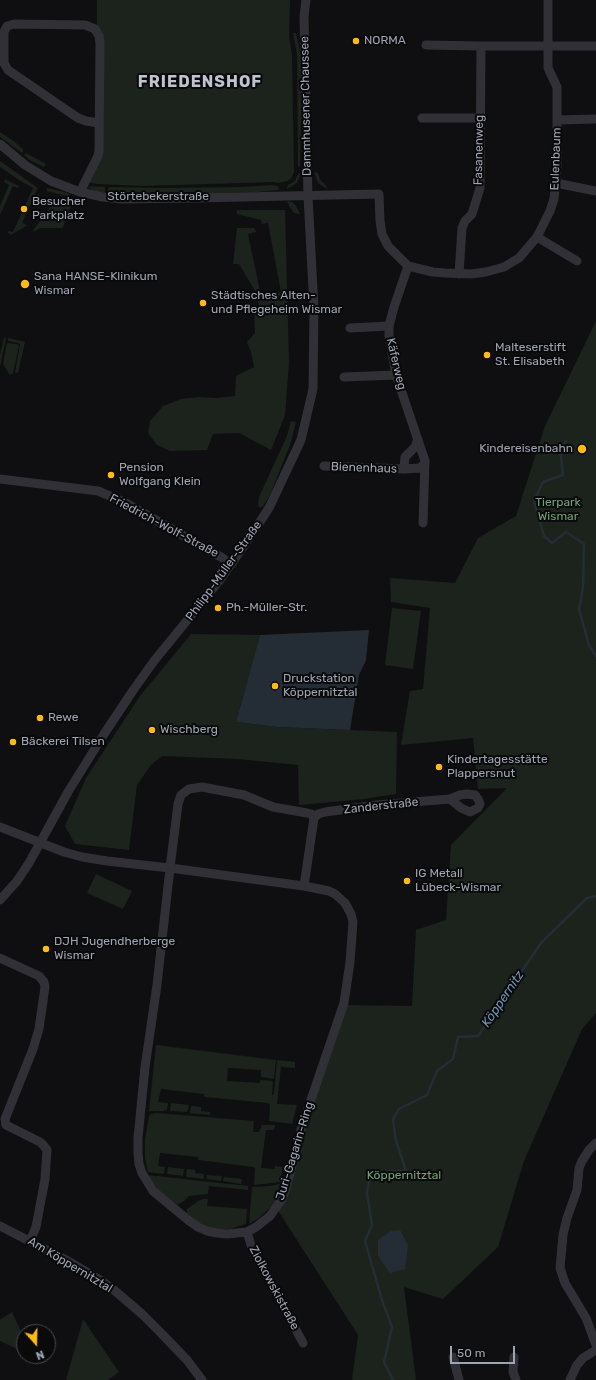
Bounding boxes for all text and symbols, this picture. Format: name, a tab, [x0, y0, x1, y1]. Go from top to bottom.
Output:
place label: NORMA	[364, 34, 406, 48]
street label: Dammhusener Chaussee	[298, 36, 314, 176]
marker: NORMA	[351, 36, 361, 46]
district label: FRIEDENSHOF	[138, 72, 262, 92]
street label: Fasanenweg	[471, 115, 487, 185]
street label: Eulenbaum	[548, 127, 564, 191]
street label: Störtebekerstraße	[107, 190, 209, 204]
place label: Besucher Parkplatz	[32, 195, 85, 223]
marker: Besucher Parkplatz	[19, 204, 29, 214]
place label: Sana HANSE-Klinikum Wismar	[34, 270, 157, 298]
marker: Sana HANSE-Klinikum Wismar	[19, 278, 31, 290]
place label: Städtisches Alten- und Pflegeheim Wismar	[211, 289, 342, 317]
marker: Städtisches Alten- und Pflegeheim Wismar	[198, 298, 208, 308]
street label: Käferweg	[383, 337, 409, 391]
place label: Malteserstift St. Elisabeth	[495, 341, 566, 369]
marker: Malteserstift St. Elisabeth	[482, 350, 492, 360]
place label: Kindereisenbahn	[479, 442, 573, 456]
marker: Kindereisenbahn	[576, 443, 588, 455]
street label: Bienenhaus	[331, 460, 397, 476]
place label: Pension Wolfgang Klein	[119, 461, 201, 489]
marker: Pension Wolfgang Klein	[106, 470, 116, 480]
street label: Friedrich-Wolf-Straße	[107, 491, 221, 561]
park label: Tierpark Wismar	[535, 496, 581, 524]
street label: Philipp-Müller-Straße	[183, 518, 265, 624]
place label: Ph.-Müller-Str.	[226, 601, 307, 615]
marker: Ph.-Müller-Str.	[213, 603, 223, 613]
place label: Druckstation Köppernitztal	[283, 672, 358, 700]
marker: Druckstation Köppernitztal	[270, 681, 280, 691]
place label: Rewe	[48, 711, 79, 725]
marker: Rewe	[35, 713, 45, 723]
place label: Wischberg	[160, 723, 218, 737]
marker: Wischberg	[147, 725, 157, 735]
place label: Bäckerei Tilsen	[21, 735, 105, 749]
marker: Bäckerei Tilsen	[8, 737, 18, 747]
place label: Kindertagesstätte Plappersnut	[447, 753, 548, 781]
marker: Kindertagesstätte Plappersnut	[434, 762, 444, 772]
street label: Zanderstraße	[343, 795, 419, 817]
place label: IG Metall Lübeck-Wismar	[415, 867, 501, 895]
marker: IG Metall Lübeck-Wismar	[402, 876, 412, 886]
place label: DJH Jugendherberge Wismar	[54, 935, 175, 963]
marker: DJH Jugendherberge Wismar	[41, 944, 51, 954]
water label: Köppernitz	[478, 968, 528, 1030]
street label: Juri-Gagarin-Ring	[273, 1100, 317, 1202]
park label: Köppernitztal	[367, 1169, 441, 1183]
street label: Am Köppernitztal	[25, 1234, 115, 1296]
street label: Ziolkowskistraße	[246, 1244, 302, 1332]
north arrow	[16, 1324, 56, 1364]
scale bar	[452, 1338, 517, 1364]
text: 50 m	[457, 1346, 485, 1360]
text: N	[34, 1347, 46, 1362]

